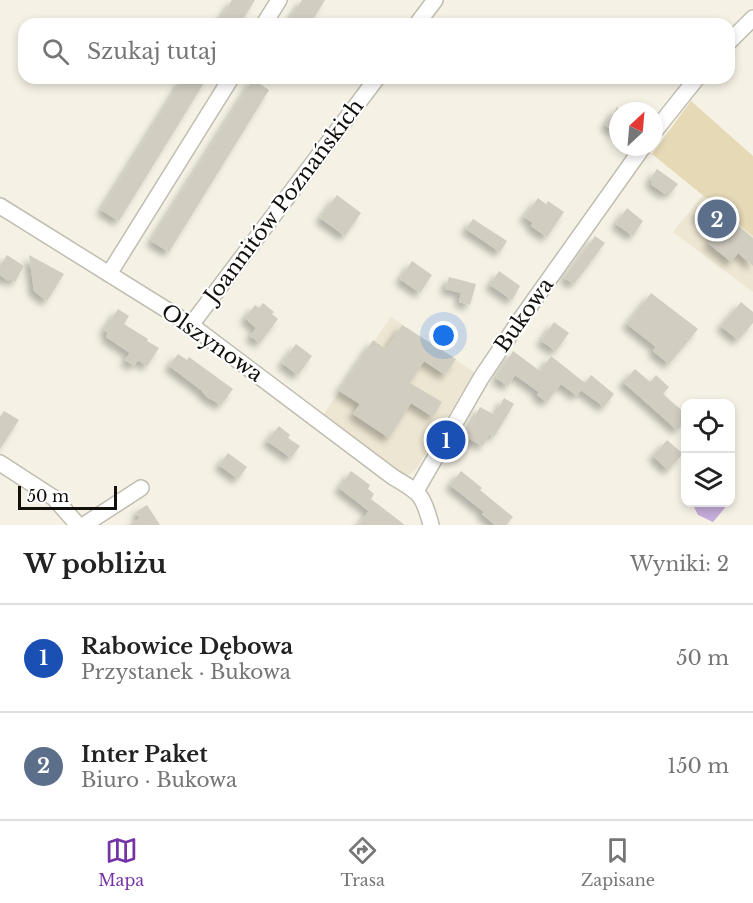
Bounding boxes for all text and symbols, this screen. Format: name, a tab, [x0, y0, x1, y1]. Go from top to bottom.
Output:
search box	[18, 18, 735, 84]
icon: search	[39, 35, 72, 68]
text: Szukaj tutaj	[87, 38, 217, 65]
street label: Joannitów Poznańskich	[197, 94, 369, 311]
north arrow	[609, 102, 663, 156]
pin: 2	[698, 196, 736, 242]
street label: Bukowa	[489, 272, 559, 357]
street label: Olszynowa	[156, 298, 268, 388]
your location	[429, 321, 458, 350]
map controls	[681, 399, 735, 507]
button: locate	[681, 399, 735, 453]
pin: 1	[426, 418, 466, 462]
button: layers	[681, 453, 735, 507]
scale bar	[18, 483, 117, 510]
text: 50 m	[27, 486, 69, 506]
text: W pobliżu	[24, 548, 166, 580]
text: Wyniki: 2	[630, 552, 729, 576]
text: Rabowice Dębowa	[81, 633, 293, 660]
text: 1	[39, 646, 48, 670]
text: 50 m	[676, 646, 729, 670]
text: Przystanek · Bukowa	[81, 660, 291, 684]
text: Inter Paket	[81, 741, 208, 768]
text: 2	[37, 754, 50, 778]
text: 150 m	[667, 754, 729, 778]
text: Biuro · Bukowa	[81, 768, 237, 792]
tab: Mapa	[98, 834, 144, 890]
tab: Trasa	[340, 834, 385, 890]
tab: Zapisane	[581, 834, 655, 890]

